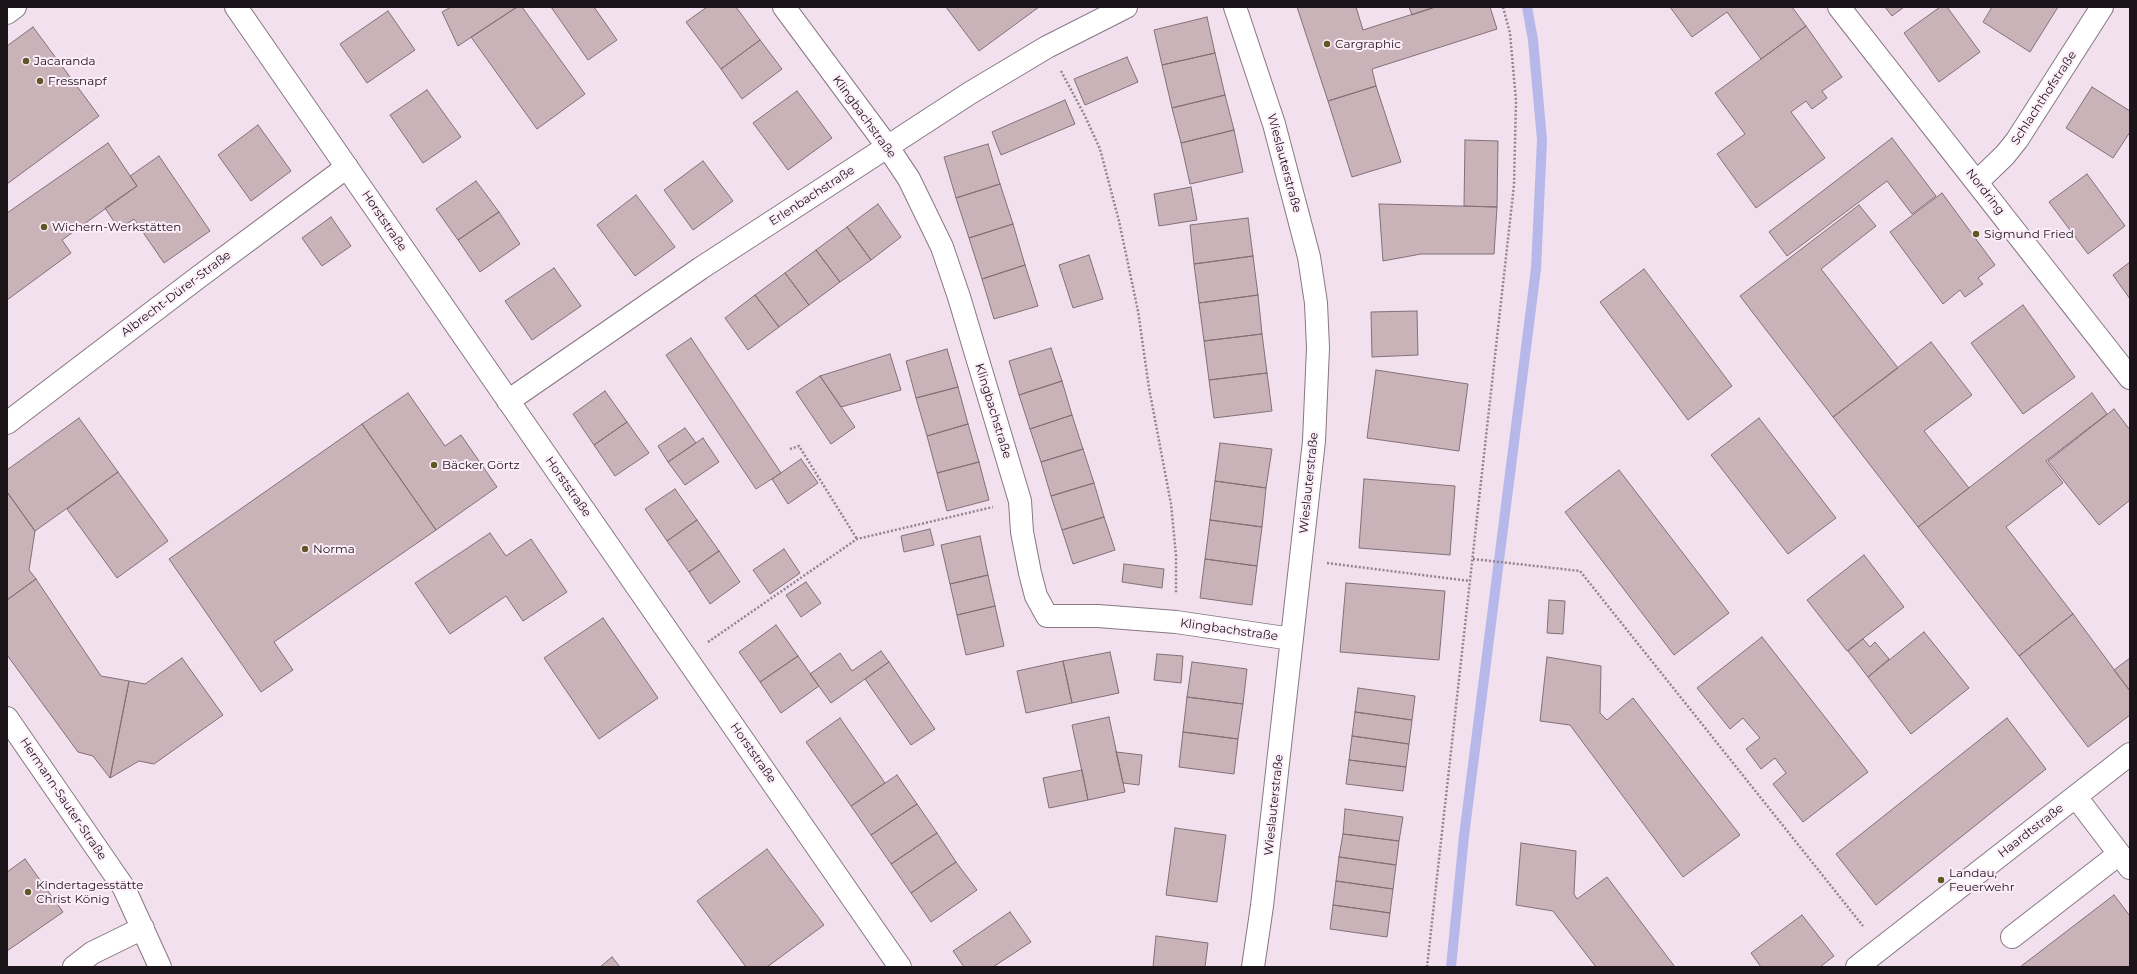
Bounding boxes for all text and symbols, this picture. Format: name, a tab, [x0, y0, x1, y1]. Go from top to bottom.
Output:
place label: Cargraphic	[1335, 37, 1401, 51]
marker: Cargraphic	[1322, 39, 1332, 49]
street label: Schlachthofstraße	[2008, 48, 2080, 148]
place label: Jacaranda	[34, 54, 96, 68]
marker: Jacaranda	[21, 56, 31, 66]
street label: Klingbachstraße	[829, 73, 899, 161]
place label: Fressnapf	[48, 74, 106, 88]
marker: Fressnapf	[35, 76, 45, 86]
street label: Wieslauterstraße	[1264, 112, 1304, 214]
street label: Erlenbachstraße	[767, 163, 857, 229]
street label: Nordring	[1963, 166, 2007, 218]
street label: Horststraße	[358, 188, 410, 254]
place label: Wichern-Werkstätten	[52, 220, 181, 234]
marker: Wichern-Werkstätten	[39, 222, 49, 232]
place label: Sigmund Fried	[1984, 227, 2074, 241]
marker: Sigmund Fried	[1971, 229, 1981, 239]
street label: Albrecht-Dürer-Straße	[118, 248, 234, 340]
street label: Klingbachstraße	[972, 362, 1014, 460]
street label: Wieslauterstraße	[1297, 432, 1321, 534]
street label: Horststraße	[542, 454, 594, 520]
place label: Bäcker Görtz	[442, 458, 520, 472]
marker: Bäcker Görtz	[429, 460, 439, 470]
place label: Norma	[313, 542, 355, 556]
marker: Norma	[300, 544, 310, 554]
street label: Klingbachstraße	[1179, 616, 1279, 644]
street label: Horststraße	[727, 720, 779, 786]
street label: Hermann-Sauter-Straße	[17, 735, 109, 863]
street label: Wieslauterstraße	[1262, 754, 1286, 856]
street label: Haardtstraße	[1995, 801, 2067, 861]
place label: Landau, Feuerwehr	[1949, 866, 2014, 894]
marker: Landau, Feuerwehr	[1936, 875, 1946, 885]
place label: Kindertagesstätte Christ König	[36, 878, 143, 906]
marker: Kindertagesstätte Christ König	[23, 887, 33, 897]

